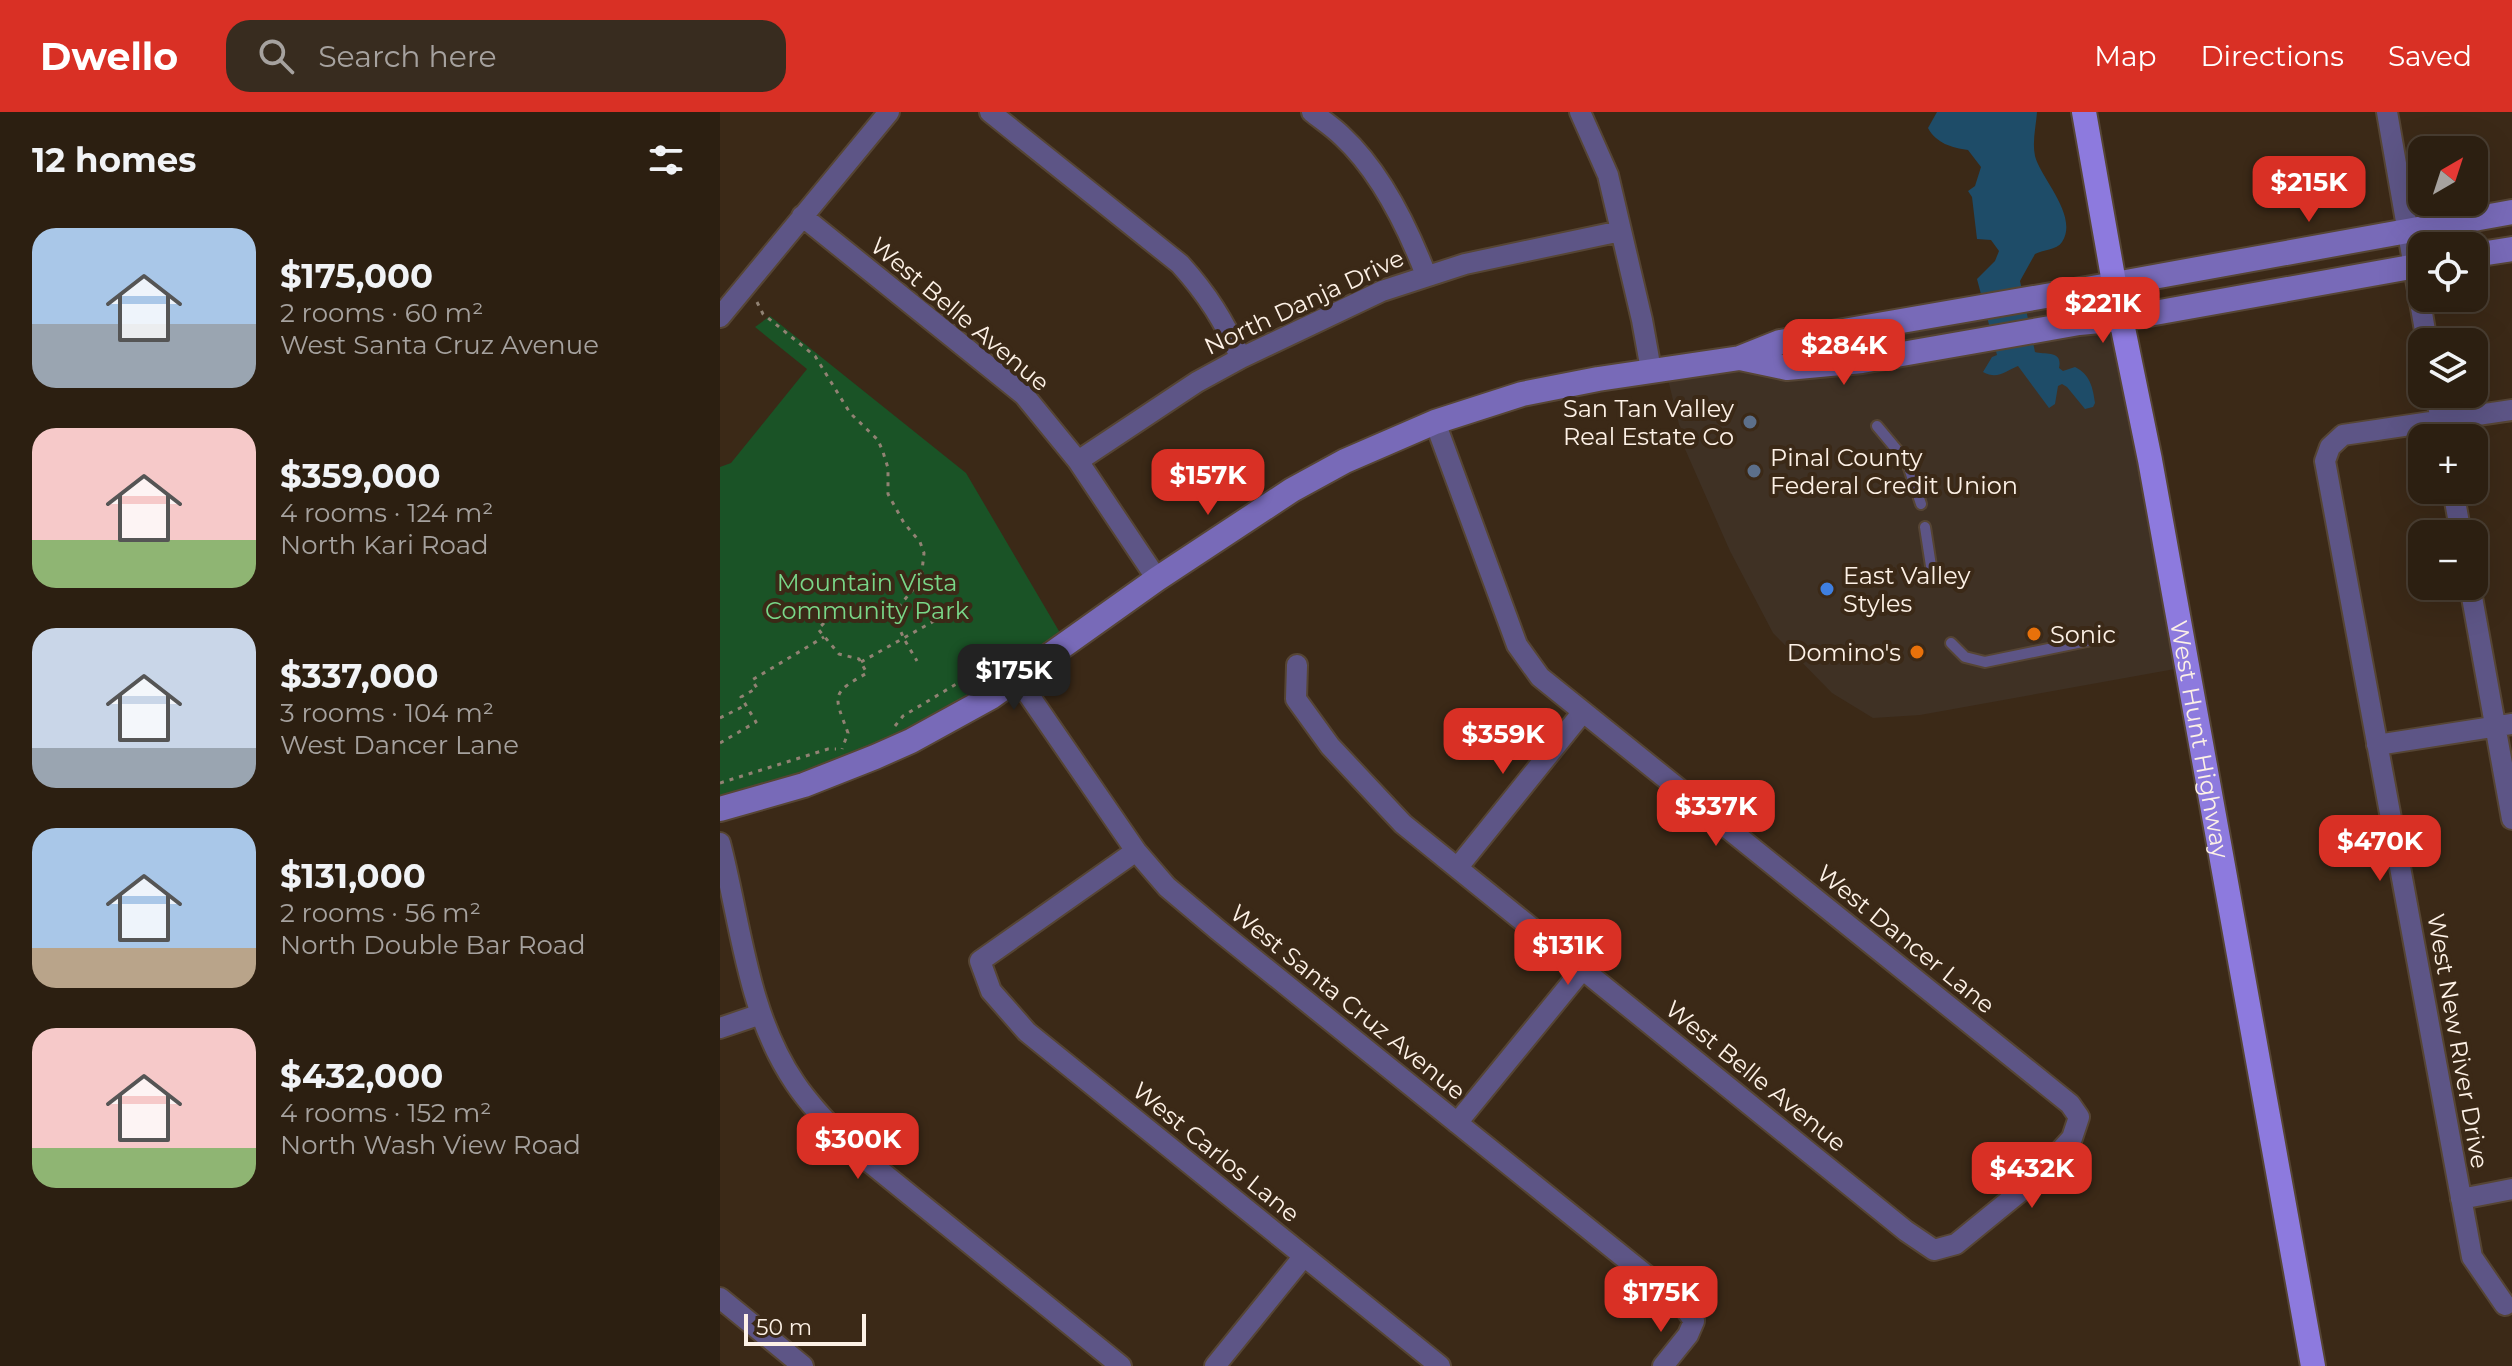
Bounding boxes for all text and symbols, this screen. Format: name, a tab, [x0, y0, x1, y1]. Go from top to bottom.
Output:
search box	[226, 20, 786, 92]
text: Dwello	[40, 33, 178, 80]
icon: search	[254, 34, 298, 78]
text: Search here	[318, 38, 497, 75]
text: Map	[2094, 39, 2156, 73]
text: Directions	[2200, 39, 2344, 73]
text: Saved	[2388, 39, 2472, 73]
north arrow	[2408, 136, 2488, 216]
map controls	[2408, 136, 2488, 600]
icon: filters	[644, 138, 688, 182]
text: 12 homes	[32, 139, 196, 181]
pin: $215K	[2253, 156, 2365, 224]
text: $215K	[2271, 166, 2347, 198]
street label: West Belle Avenue	[865, 231, 1055, 397]
button: locate	[2408, 232, 2488, 312]
street label: North Danja Drive	[1200, 243, 1408, 361]
text: $175,000	[280, 255, 433, 297]
icon: home	[96, 260, 192, 356]
pin: $221K	[2047, 277, 2159, 345]
text: $221K	[2065, 287, 2141, 319]
text: 2 rooms · 60 m²	[280, 297, 483, 329]
pin: $284K	[1788, 319, 1900, 387]
button: layers	[2408, 328, 2488, 408]
text: West Santa Cruz Avenue	[280, 329, 599, 361]
text: $284K	[1801, 329, 1887, 361]
place label: San Tan Valley Real Estate Co	[1563, 394, 1734, 451]
marker: San Tan Valley Real Estate Co	[1741, 413, 1759, 431]
button: +	[2408, 424, 2488, 504]
place label: Pinal County Federal Credit Union	[1770, 443, 2018, 500]
pin: $157K	[1152, 449, 1264, 517]
text: $359,000	[280, 455, 441, 497]
text: $157K	[1169, 459, 1247, 491]
icon: home	[96, 460, 192, 556]
marker: Pinal County Federal Credit Union	[1745, 462, 1763, 480]
text: 4 rooms · 124 m²	[280, 497, 493, 529]
button: −	[2408, 520, 2488, 600]
text: North Kari Road	[280, 529, 489, 561]
place label: East Valley Styles	[1843, 561, 1971, 618]
park label: Mountain Vista Community Park	[765, 568, 970, 625]
marker: East Valley Styles	[1818, 580, 1836, 598]
street label: West Hunt Highway	[2165, 618, 2236, 861]
place label: Sonic	[2050, 620, 2116, 649]
marker: Sonic	[2025, 625, 2043, 643]
place label: Domino's	[1787, 638, 1901, 667]
marker: Domino's	[1908, 643, 1926, 661]
pin: $175K	[958, 644, 1070, 712]
text: $175K	[976, 654, 1052, 686]
text: $337,000	[280, 655, 439, 697]
icon: home	[96, 660, 192, 756]
text: 3 rooms · 104 m²	[280, 697, 494, 729]
pin: $359K	[1447, 708, 1559, 776]
text: $359K	[1462, 718, 1544, 750]
text: West Dancer Lane	[280, 729, 519, 761]
pin: $337K	[1660, 780, 1772, 848]
text: $337K	[1675, 790, 1757, 822]
pin: $470K	[2324, 815, 2436, 883]
text: $470K	[2337, 825, 2423, 857]
text: $131,000	[280, 855, 426, 897]
street label: West Dancer Lane	[1811, 858, 2001, 1020]
icon: home	[96, 860, 192, 956]
text: 2 rooms · 56 m²	[280, 897, 481, 929]
street label: West Santa Cruz Avenue	[1225, 898, 1471, 1106]
street label: West New River Drive	[2421, 911, 2495, 1171]
pin: $131K	[1512, 919, 1624, 987]
text: North Double Bar Road	[280, 929, 586, 961]
text: $131K	[1532, 929, 1604, 961]
street label: West Belle Avenue	[1660, 994, 1852, 1158]
text: $432,000	[280, 1055, 443, 1097]
icon: home	[96, 1060, 192, 1156]
street label: West Carlos Lane	[1127, 1076, 1305, 1228]
text: 4 rooms · 152 m²	[280, 1097, 491, 1129]
pin: $300K	[802, 1113, 914, 1181]
text: $300K	[815, 1123, 901, 1155]
text: North Wash View Road	[280, 1129, 581, 1161]
pin: $432K	[1976, 1142, 2088, 1210]
text: $432K	[1990, 1152, 2074, 1184]
pin: $175K	[1605, 1266, 1717, 1334]
text: $175K	[1623, 1276, 1699, 1308]
scale bar	[744, 1310, 866, 1346]
text: 50 m	[756, 1314, 812, 1341]

